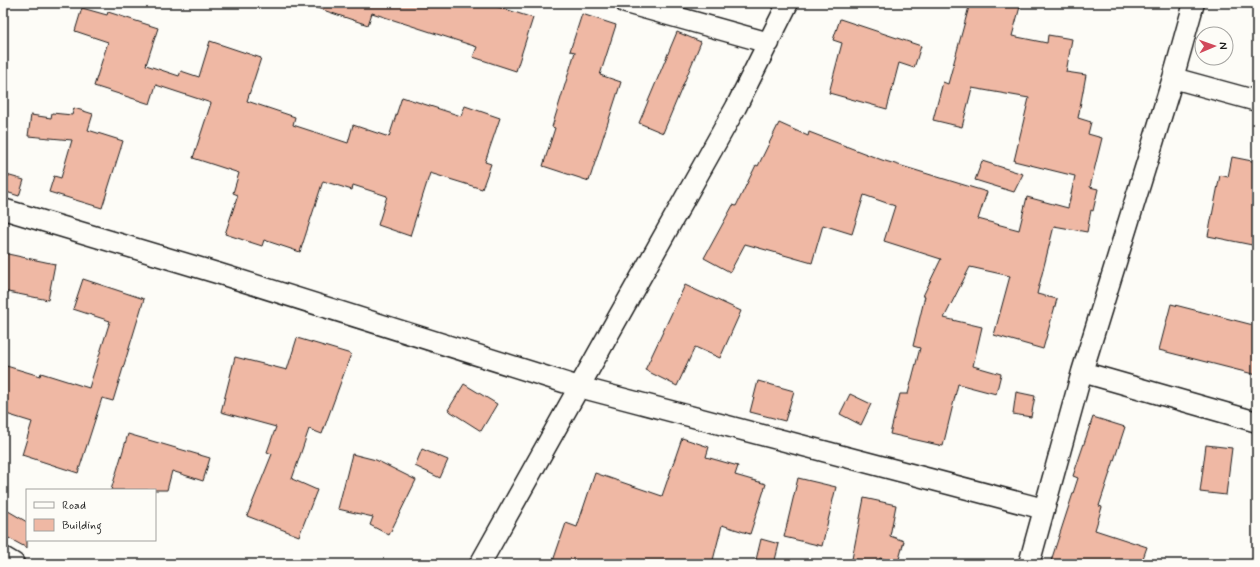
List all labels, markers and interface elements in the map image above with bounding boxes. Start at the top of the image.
north arrow [1194,26,1234,66]
text: N [1216,42,1230,50]
legend [26,489,156,541]
text: Road [62,498,86,514]
text: Building [62,518,102,535]

